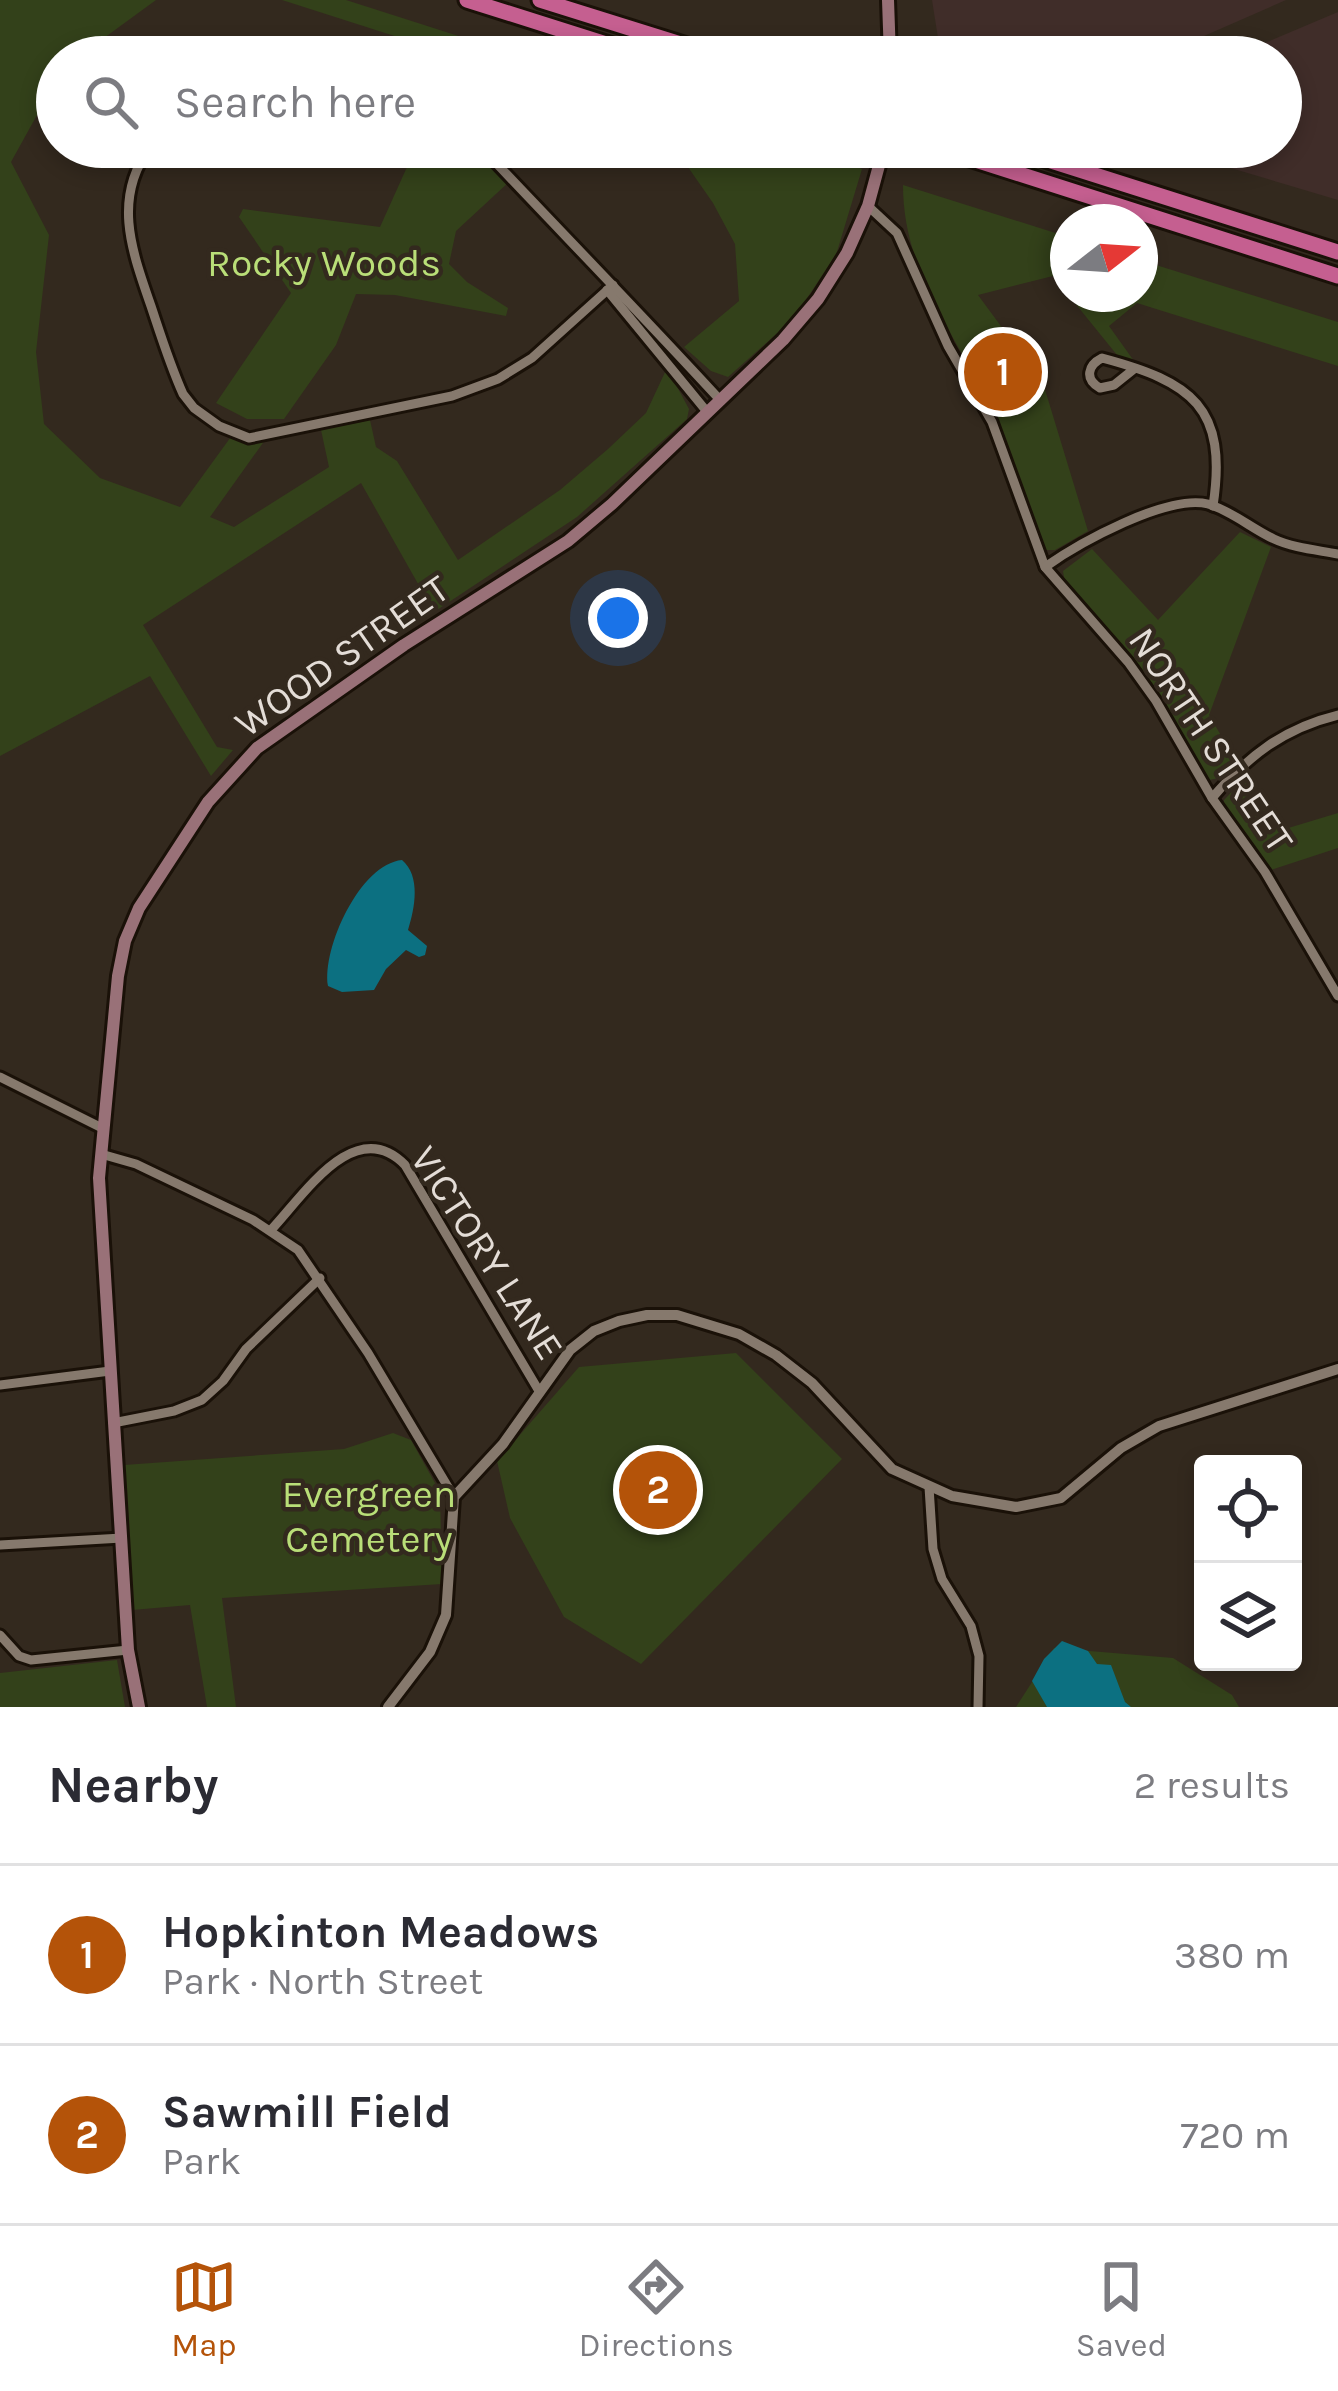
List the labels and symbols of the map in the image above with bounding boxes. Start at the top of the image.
north arrow [1050,204,1158,312]
park label: Rocky Woods [207,240,441,286]
pin: 1 [964,327,1042,417]
street label: WOOD STREET [226,565,458,747]
your location [588,588,648,648]
street label: NORTH STREET [1119,619,1303,861]
street label: VICTORY LANE [401,1138,573,1368]
pin: 2 [619,1445,697,1535]
park label: Evergreen Cemetery [282,1471,456,1562]

